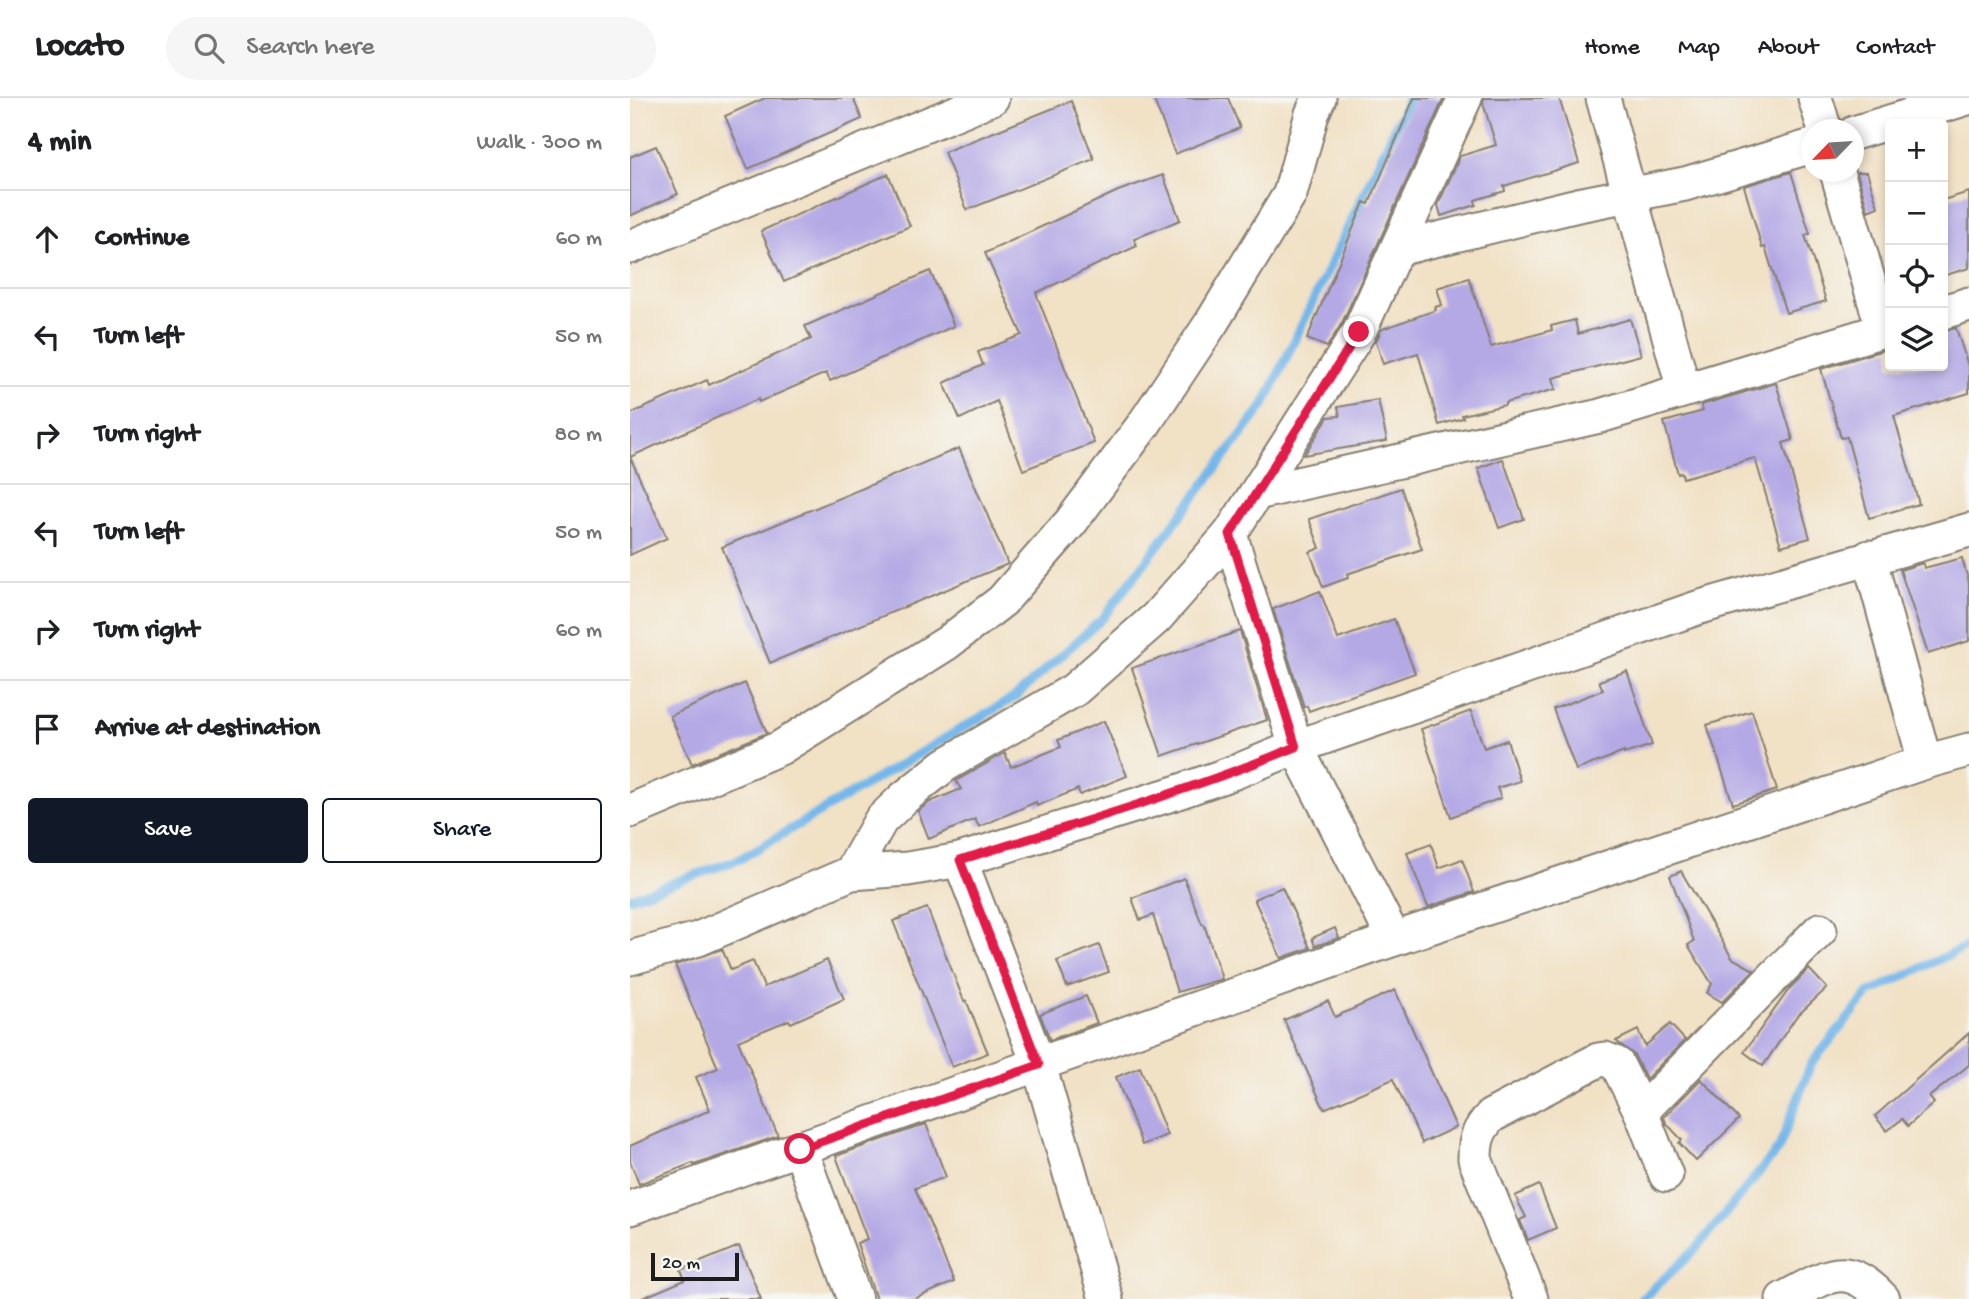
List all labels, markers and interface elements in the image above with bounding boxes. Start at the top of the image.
search box [166,17,656,80]
text: Locato [35,29,124,67]
icon: search [190,29,228,67]
text: Search here [246,33,374,64]
text: Home [1584,34,1640,63]
text: Map [1678,34,1720,63]
text: About [1758,34,1818,63]
text: Contact [1856,34,1934,63]
north arrow [1801,119,1864,182]
map controls [1885,119,1948,371]
button: + [1885,119,1948,182]
text: 4 min [28,126,91,161]
text: Walk · 300 m [476,130,602,157]
button: − [1885,182,1948,245]
icon: ahead [28,220,66,258]
text: Continue [95,224,189,255]
text: 60 m [556,226,602,253]
button: locate [1885,245,1948,308]
button: layers [1885,308,1948,371]
route end [1343,316,1374,347]
icon: left [28,318,66,356]
text: Turn left [95,322,183,353]
text: 50 m [555,324,602,351]
icon: right [28,416,66,454]
text: Turn right [95,420,199,451]
text: 80 m [555,422,602,449]
icon: left [28,514,66,552]
text: Turn left [95,518,183,549]
text: 50 m [555,520,602,547]
icon: right [28,612,66,650]
text: Turn right [95,616,199,647]
text: 60 m [556,618,602,645]
icon: arrive [28,710,66,748]
text: Arrive at destination [95,714,320,745]
button: Save [28,798,308,863]
button: Share [322,798,602,863]
route start [784,1133,815,1164]
scale bar [651,1250,738,1282]
text: 20 m [662,1253,700,1276]

